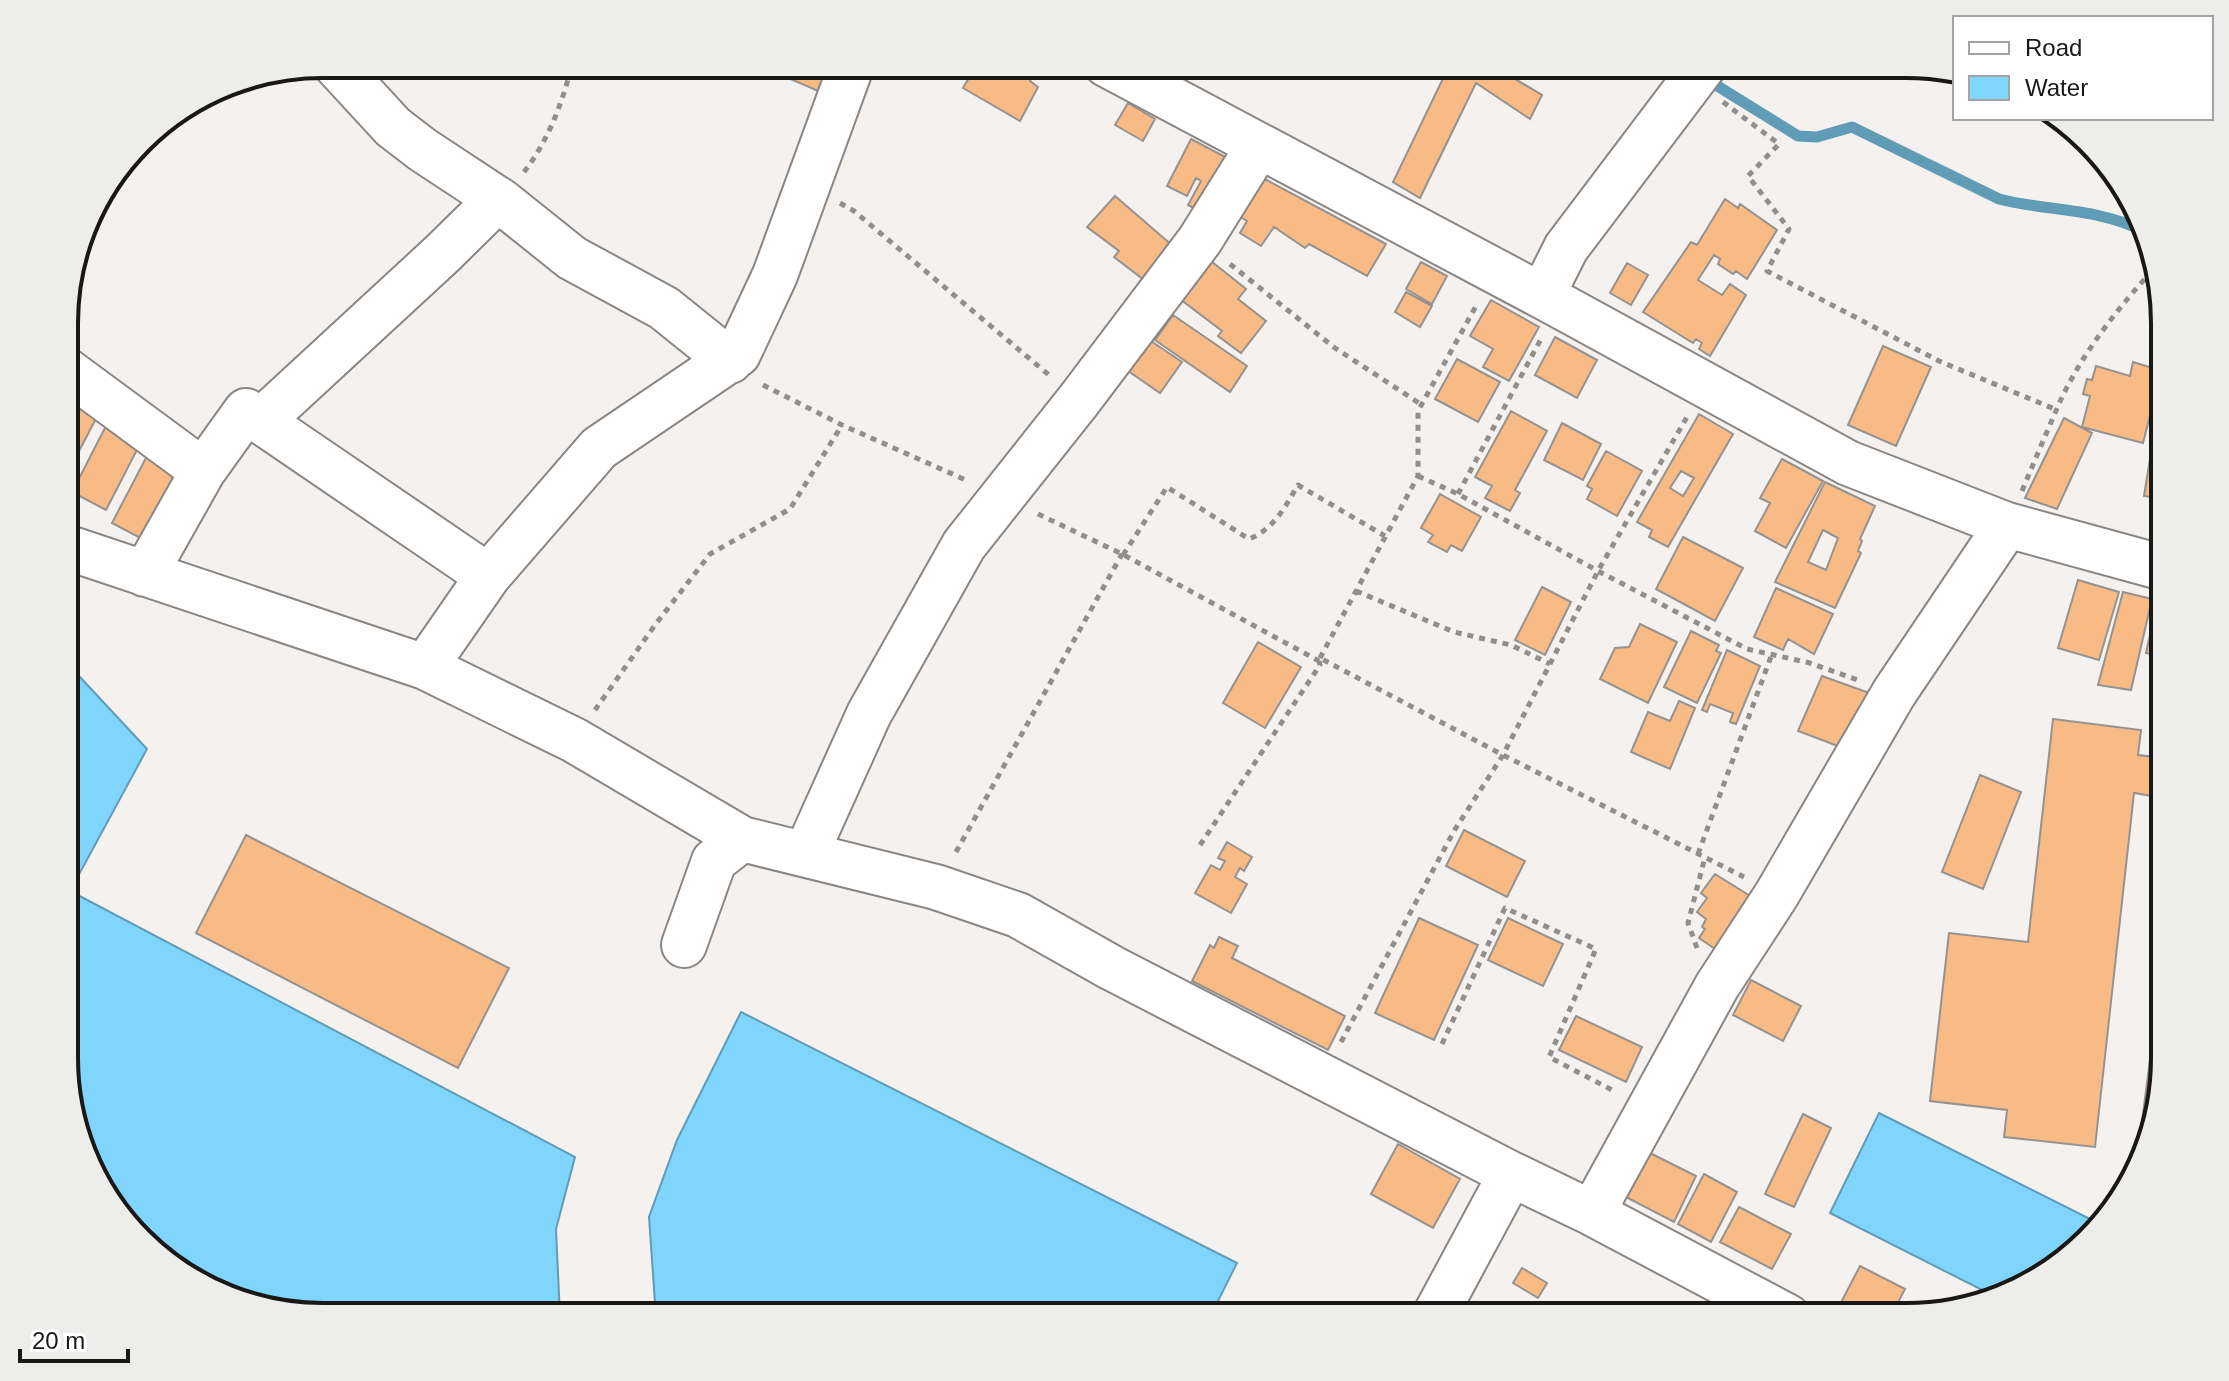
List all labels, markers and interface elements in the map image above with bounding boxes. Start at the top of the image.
legend [1953,16,2213,120]
text: Road [2025,34,2082,61]
text: Water [2025,74,2088,101]
scale bar [20,1313,128,1363]
text: 20 m [32,1327,85,1354]

